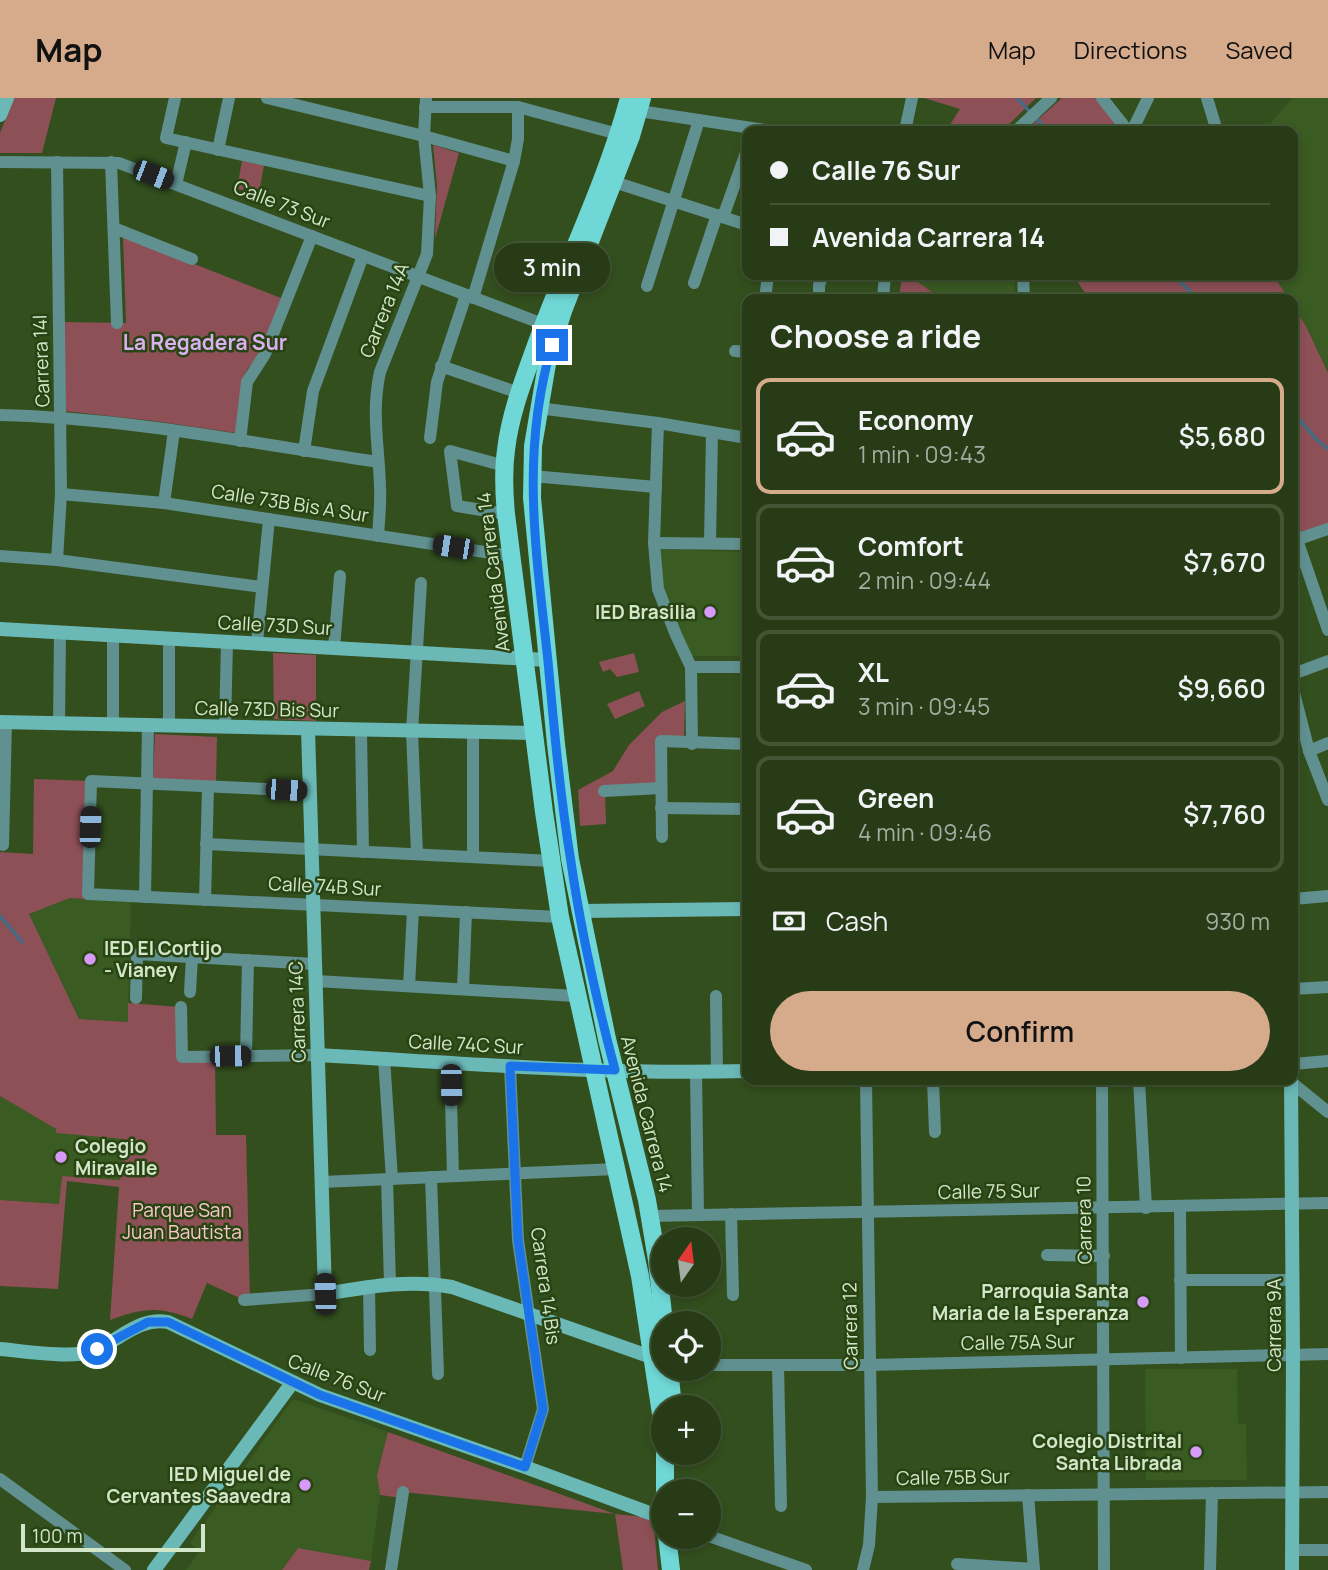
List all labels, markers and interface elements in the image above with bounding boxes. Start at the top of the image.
text: Map [35,27,103,72]
text: Map [988,33,1036,66]
text: Directions [1074,33,1187,66]
text: Saved [1225,33,1293,66]
text: Calle 76 Sur [812,152,961,188]
car [130,158,177,192]
street label: Calle 73 Sur [230,174,334,234]
text: Avenida Carrera 14 [812,219,1045,255]
callout: 3 min [494,244,610,292]
text: 3 min [523,251,581,283]
street label: Carrera 14A [353,259,415,361]
street label: Carrera 14I [26,314,56,408]
text: Choose a ride [770,314,981,358]
district label: La Regadera Sur [123,328,287,356]
route end [536,329,568,361]
text: Economy [858,402,973,438]
icon: car [774,405,837,468]
text: $5,680 [1179,418,1266,454]
text: 1 min · 09:43 [858,438,986,470]
street label: Calle 73B Bis A Sur [209,478,371,528]
street label: Avenida Carrera 14 [470,491,516,653]
text: Comfort [858,528,964,564]
icon: car [774,531,837,594]
car [431,533,476,561]
text: $7,670 [1183,544,1266,580]
text: 2 min · 09:44 [858,564,991,596]
place label: IED Brasilia [595,599,696,625]
marker: IED Brasilia [702,604,718,620]
street label: Calle 73D Sur [217,609,333,641]
text: XL [858,654,889,690]
icon: car [774,657,837,720]
text: $9,660 [1178,670,1266,706]
text: 3 min · 09:45 [858,690,990,722]
street label: Calle 73D Bis Sur [195,695,339,723]
car [265,778,308,802]
text: Green [858,780,934,816]
icon: car [774,783,837,846]
text: $7,760 [1183,796,1266,832]
car [79,806,102,848]
text: 4 min · 09:46 [858,816,992,848]
street label: Calle 74B Sur [268,870,382,902]
icon: cash [770,902,808,940]
text: Cash [826,903,888,939]
text: 930 m [1205,905,1270,937]
place label: IED El Cortijo - Vianey [104,935,222,983]
marker: IED El Cortijo - Vianey [82,951,98,967]
street label: Carrera 14C [282,961,312,1063]
button: Confirm [770,991,1270,1071]
street label: Calle 74C Sur [408,1028,524,1060]
street label: Avenida Carrera 14 [615,1033,679,1195]
car [209,1045,252,1067]
car [441,1064,462,1106]
place label: Colegio Miravalle [75,1133,157,1181]
marker: Colegio Miravalle [53,1149,69,1165]
street label: Carrera 10 [1070,1175,1098,1265]
street label: Calle 75 Sur [938,1177,1040,1205]
park label: Parque San Juan Bautista [122,1197,242,1245]
street label: Carrera 14 Bis [525,1226,567,1346]
north arrow [651,1227,721,1297]
map controls [651,1227,721,1549]
car [314,1273,337,1315]
place label: Parroquia Santa Maria de la Esperanza [932,1278,1129,1326]
street label: Carrera 9A [1261,1278,1287,1372]
street label: Carrera 12 [836,1282,864,1370]
marker: Parroquia Santa Maria de la Esperanza [1135,1294,1151,1310]
button: locate [651,1311,721,1381]
street label: Calle 75A Sur [961,1328,1075,1356]
route start [81,1333,113,1365]
street label: Calle 76 Sur [284,1347,390,1409]
button: + [651,1395,721,1465]
place label: Colegio Distrital Santa Librada [1032,1428,1182,1476]
marker: Colegio Distrital Santa Librada [1188,1444,1204,1460]
place label: IED Miguel de Cervantes Saavedra [106,1461,291,1509]
street label: Calle 75B Sur [896,1463,1010,1491]
marker: IED Miguel de Cervantes Saavedra [297,1477,313,1493]
button: − [651,1479,721,1549]
scale bar [21,1521,205,1553]
text: 100 m [32,1523,83,1549]

